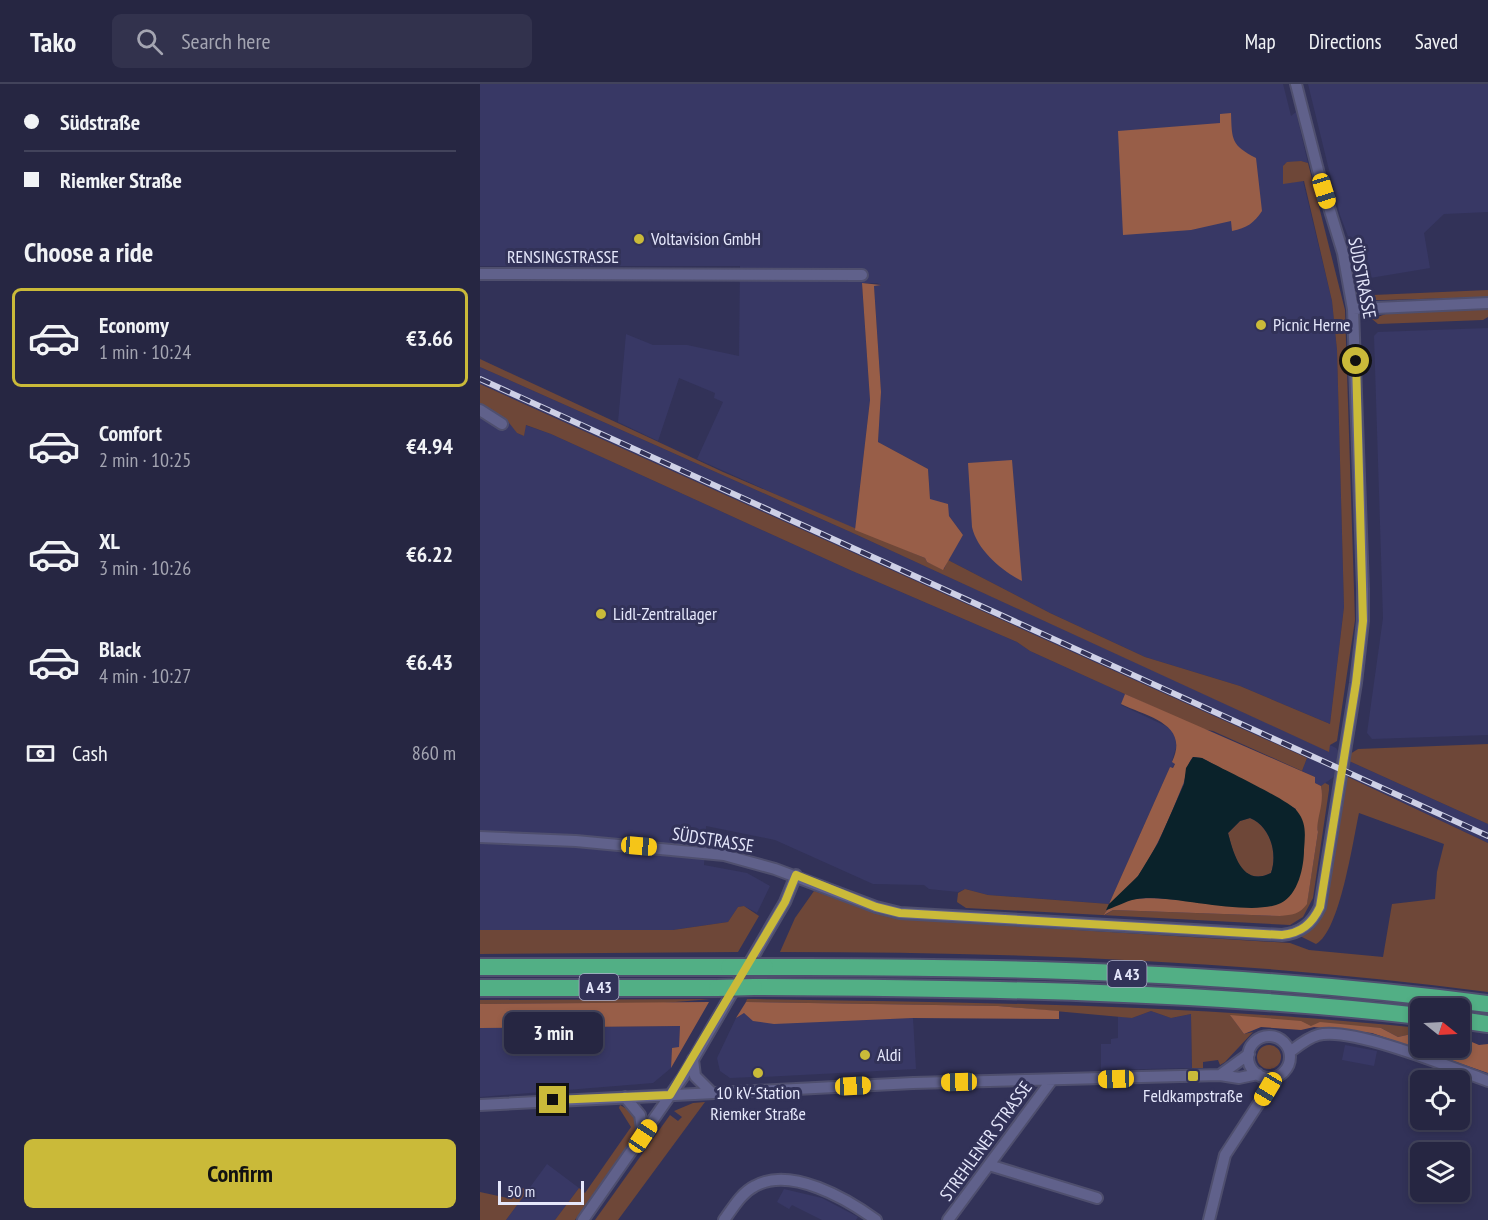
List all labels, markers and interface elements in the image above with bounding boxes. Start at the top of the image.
search box [112,14,532,68]
text: Tako [30,23,76,60]
icon: search [133,25,166,58]
text: Search here [181,27,271,55]
text: Map [1245,28,1276,55]
text: Directions [1309,28,1382,55]
text: Saved [1415,28,1458,55]
text: Südstraße [60,108,140,136]
text: Riemker Straße [60,166,182,194]
car [1310,171,1338,211]
place label: Voltavision GmbH [650,227,761,250]
marker: Voltavision GmbH [632,232,646,246]
text: Choose a ride [24,235,153,269]
street label: SÜDSTRASSE [1343,235,1382,320]
street label: RENSINGSTRASSE [507,245,619,268]
icon: car [27,311,81,365]
text: Economy [99,311,169,339]
place label: Picnic Herne [1273,313,1350,336]
marker: Picnic Herne [1254,318,1268,332]
text: €3.66 [406,324,453,352]
text: 1 min · 10:24 [99,339,191,365]
route start [1342,347,1369,374]
icon: car [27,419,81,473]
text: Comfort [99,419,162,447]
text: €4.94 [406,432,453,460]
text: 2 min · 10:25 [99,447,191,473]
icon: car [27,527,81,581]
text: XL [99,527,120,555]
text: €6.22 [406,540,453,568]
text: 3 min · 10:26 [99,555,191,581]
place label: Lidl-Zentrallager [613,602,717,625]
marker: Lidl-Zentrallager [594,607,608,621]
icon: car [27,635,81,689]
text: Black [99,635,141,663]
text: €6.43 [406,648,453,676]
text: 4 min · 10:27 [99,663,191,689]
icon: cash [24,737,57,770]
text: Cash [72,739,108,767]
text: 860 m [412,740,456,766]
street label: SÜDSTRASSE [671,822,755,857]
car [620,835,658,857]
road number: A 43 [1108,961,1146,987]
road number: A 43 [580,974,618,1000]
north arrow [1410,998,1470,1058]
map controls [1410,998,1470,1202]
callout: 3 min [503,1013,602,1055]
text: 3 min [533,1020,574,1046]
place label: Aldi [877,1043,901,1066]
marker: Aldi [858,1048,872,1062]
marker: 10 kV-Station Riemker Straße [751,1066,765,1080]
car [1098,1069,1134,1089]
marker: Feldkampstraße [1186,1069,1200,1083]
car [1251,1069,1285,1109]
button: locate [1410,1070,1470,1130]
car [941,1073,977,1091]
car [835,1076,871,1096]
street label: STREHLENER STRASSE [934,1076,1037,1205]
place label: 10 kV-Station Riemker Straße [710,1081,806,1125]
place label: Feldkampstraße [1143,1084,1243,1107]
route end [539,1086,566,1113]
car [625,1116,661,1156]
button: Confirm [24,1139,456,1208]
button: layers [1410,1142,1470,1202]
scale bar [498,1178,584,1206]
text: 50 m [507,1181,535,1201]

